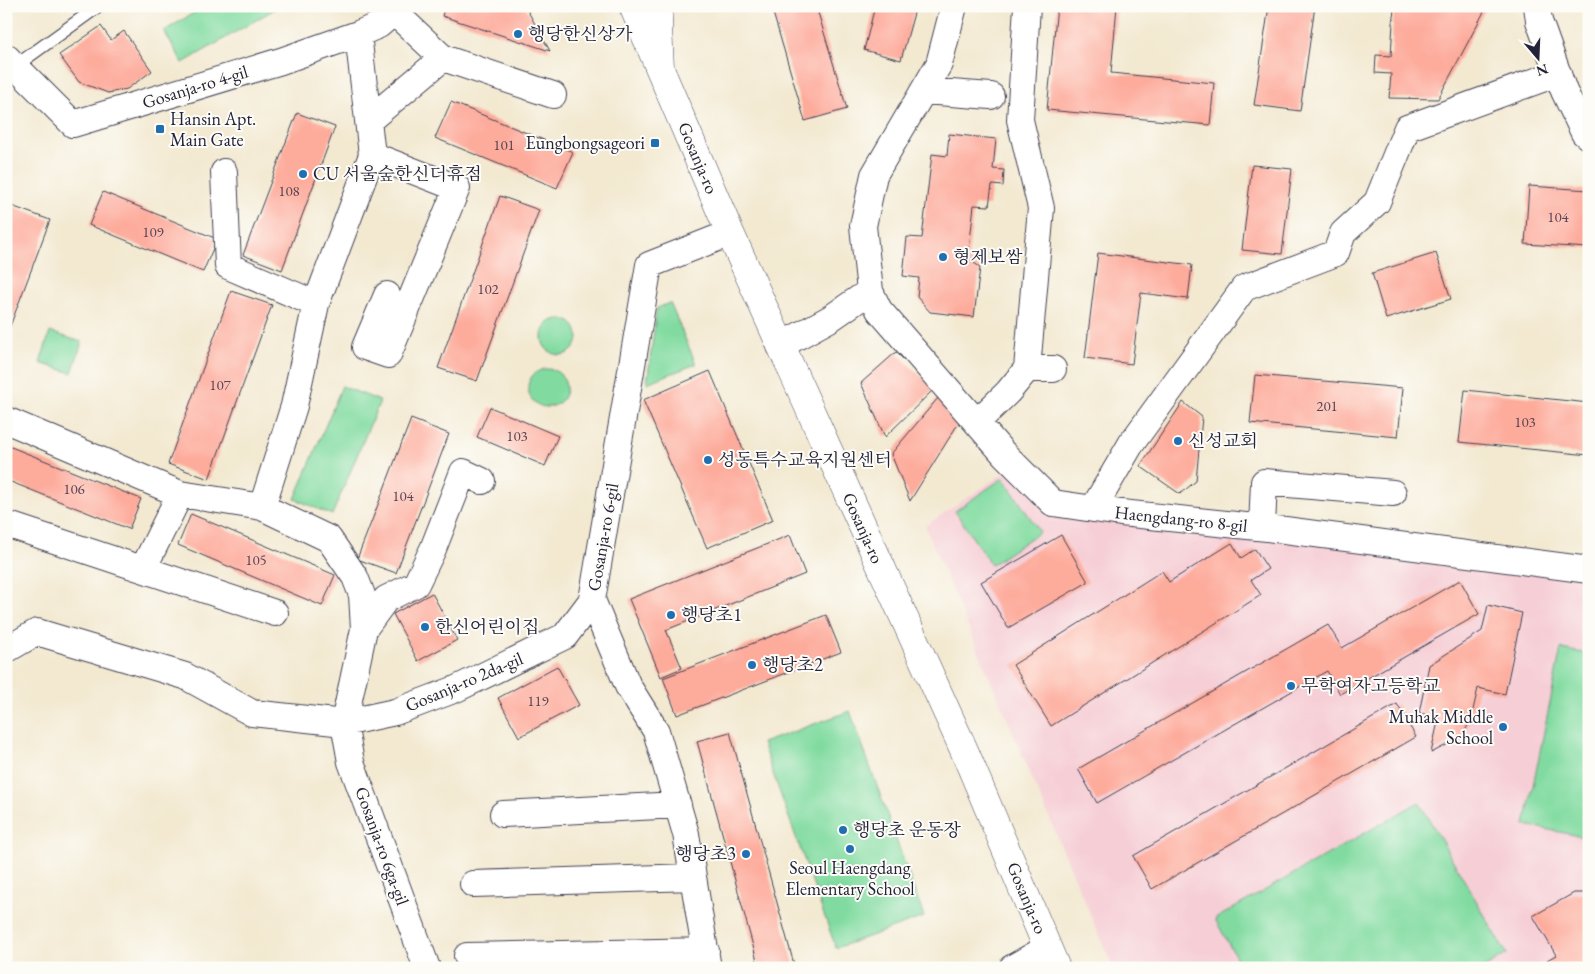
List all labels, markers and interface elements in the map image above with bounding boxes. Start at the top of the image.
place label: 행당한신상가 [528,22,633,45]
marker: 행당한신상가 [512,28,524,40]
north arrow [1512,32,1562,82]
street label: Gosanja-ro 4-gil [139,60,251,114]
text: N [1533,60,1551,81]
place label: Hansin Apt. Main Gate [170,107,256,151]
street label: Gosanja-ro [673,118,724,197]
marker: Hansin Apt. Main Gate [154,123,166,135]
place label: Eungbongsageori [526,131,646,154]
house number: 101 [493,135,515,154]
marker: Eungbongsageori [649,137,661,149]
place label: CU 서울숲한신더휴점 [313,162,482,185]
marker: CU 서울숲한신더휴점 [297,168,309,180]
house number: 108 [278,181,300,200]
house number: 104 [1547,207,1570,226]
house number: 109 [142,222,164,241]
place label: 형제보쌈 [953,245,1023,268]
marker: 형제보쌈 [937,251,949,263]
house number: 102 [477,279,500,298]
house number: 107 [209,375,232,394]
house number: 201 [1316,396,1338,415]
house number: 103 [1514,412,1536,431]
house number: 103 [506,426,528,445]
place label: 신성교회 [1188,429,1258,452]
marker: 신성교회 [1172,435,1184,447]
place label: 성동특수교육지원센터 [718,448,892,471]
marker: 성동특수교육지원센터 [702,454,714,466]
house number: 106 [63,479,85,498]
street label: Gosanja-ro 6-gil [582,481,623,593]
house number: 104 [392,486,415,505]
street label: Gosanja-ro [838,489,889,567]
street label: Haengdang-ro 8-gil [1114,500,1249,537]
house number: 105 [245,550,267,569]
place label: 행당초1 [681,603,742,626]
marker: 행당초1 [665,609,677,621]
place label: 한신어린이집 [435,615,539,638]
marker: 한신어린이집 [419,621,431,633]
street label: Gosanja-ro 2da-gil [401,646,526,717]
place label: 행당초2 [762,653,823,676]
marker: 행당초2 [746,659,758,671]
place label: 무학여자고등학교 [1301,674,1441,697]
marker: 무학여자고등학교 [1285,680,1297,692]
house number: 119 [527,691,549,710]
place label: Muhak Middle School [1389,705,1493,749]
marker: Muhak Middle School [1497,721,1509,733]
street label: Gosanja-ro 6ga-gil [350,783,415,908]
place label: 행당초 운동장 [853,818,962,841]
marker: 행당초 운동장 [837,824,849,836]
place label: 행당초3 [675,842,736,865]
marker: Seoul Haengdang Elementary School [844,843,856,855]
marker: 행당초3 [740,848,752,860]
place label: Seoul Haengdang Elementary School [785,856,915,900]
street label: Gosanja-ro [1002,858,1053,937]

